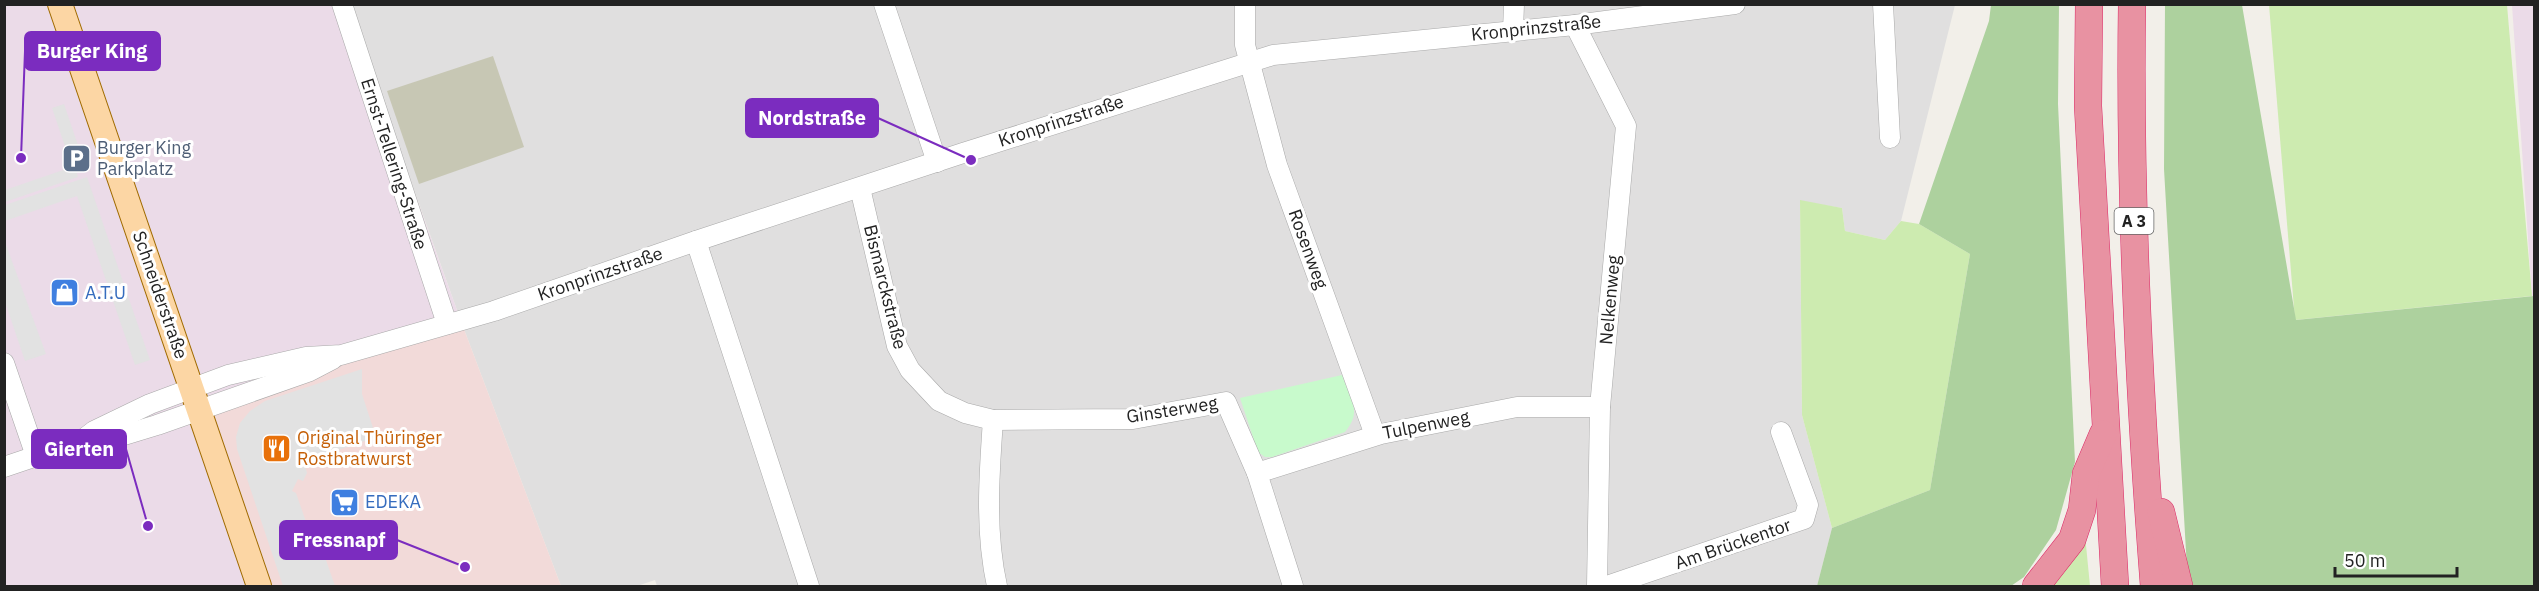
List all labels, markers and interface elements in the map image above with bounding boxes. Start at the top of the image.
street label: Kronprinzstraße [1470,9,1602,46]
callout: Burger King [25,32,160,70]
text: Burger King [37,37,148,64]
street label: Ernst-Tellering-Straße [356,75,433,253]
street label: Kronprinzstraße [995,89,1127,152]
callout: Nordstraße [746,99,878,137]
text: Nordstraße [758,104,866,131]
place label: Burger King Parkplatz [97,136,191,180]
parking icon: Burger King Parkplatz [60,142,92,174]
street label: Rosenweg [1283,206,1334,292]
road number: A 3 [2114,208,2154,234]
street label: Bismarckstraße [859,222,912,352]
street label: Schneiderstraße [128,228,193,362]
street label: Kronprinzstraße [534,241,665,306]
street label: Nelkenweg [1594,254,1625,346]
shop icon: A.T.U [48,277,80,309]
place label: A.T.U [85,281,126,304]
street label: Ginsterweg [1125,391,1220,428]
street label: Tulpenweg [1380,405,1472,444]
place label: Original Thüringer Rostbratwurst [297,426,442,470]
callout: Gierten [32,430,126,468]
restaurant icon: Original Thüringer Rostbratwurst [260,432,292,464]
text: Gierten [44,435,114,462]
supermarket icon: EDEKA [328,486,360,518]
place label: EDEKA [365,490,421,513]
street label: Am Brückentor [1672,513,1794,574]
callout: Fressnapf [280,521,397,559]
text: Fressnapf [293,526,385,553]
scale bar [2335,540,2456,578]
text: 50 m [2344,549,2386,572]

